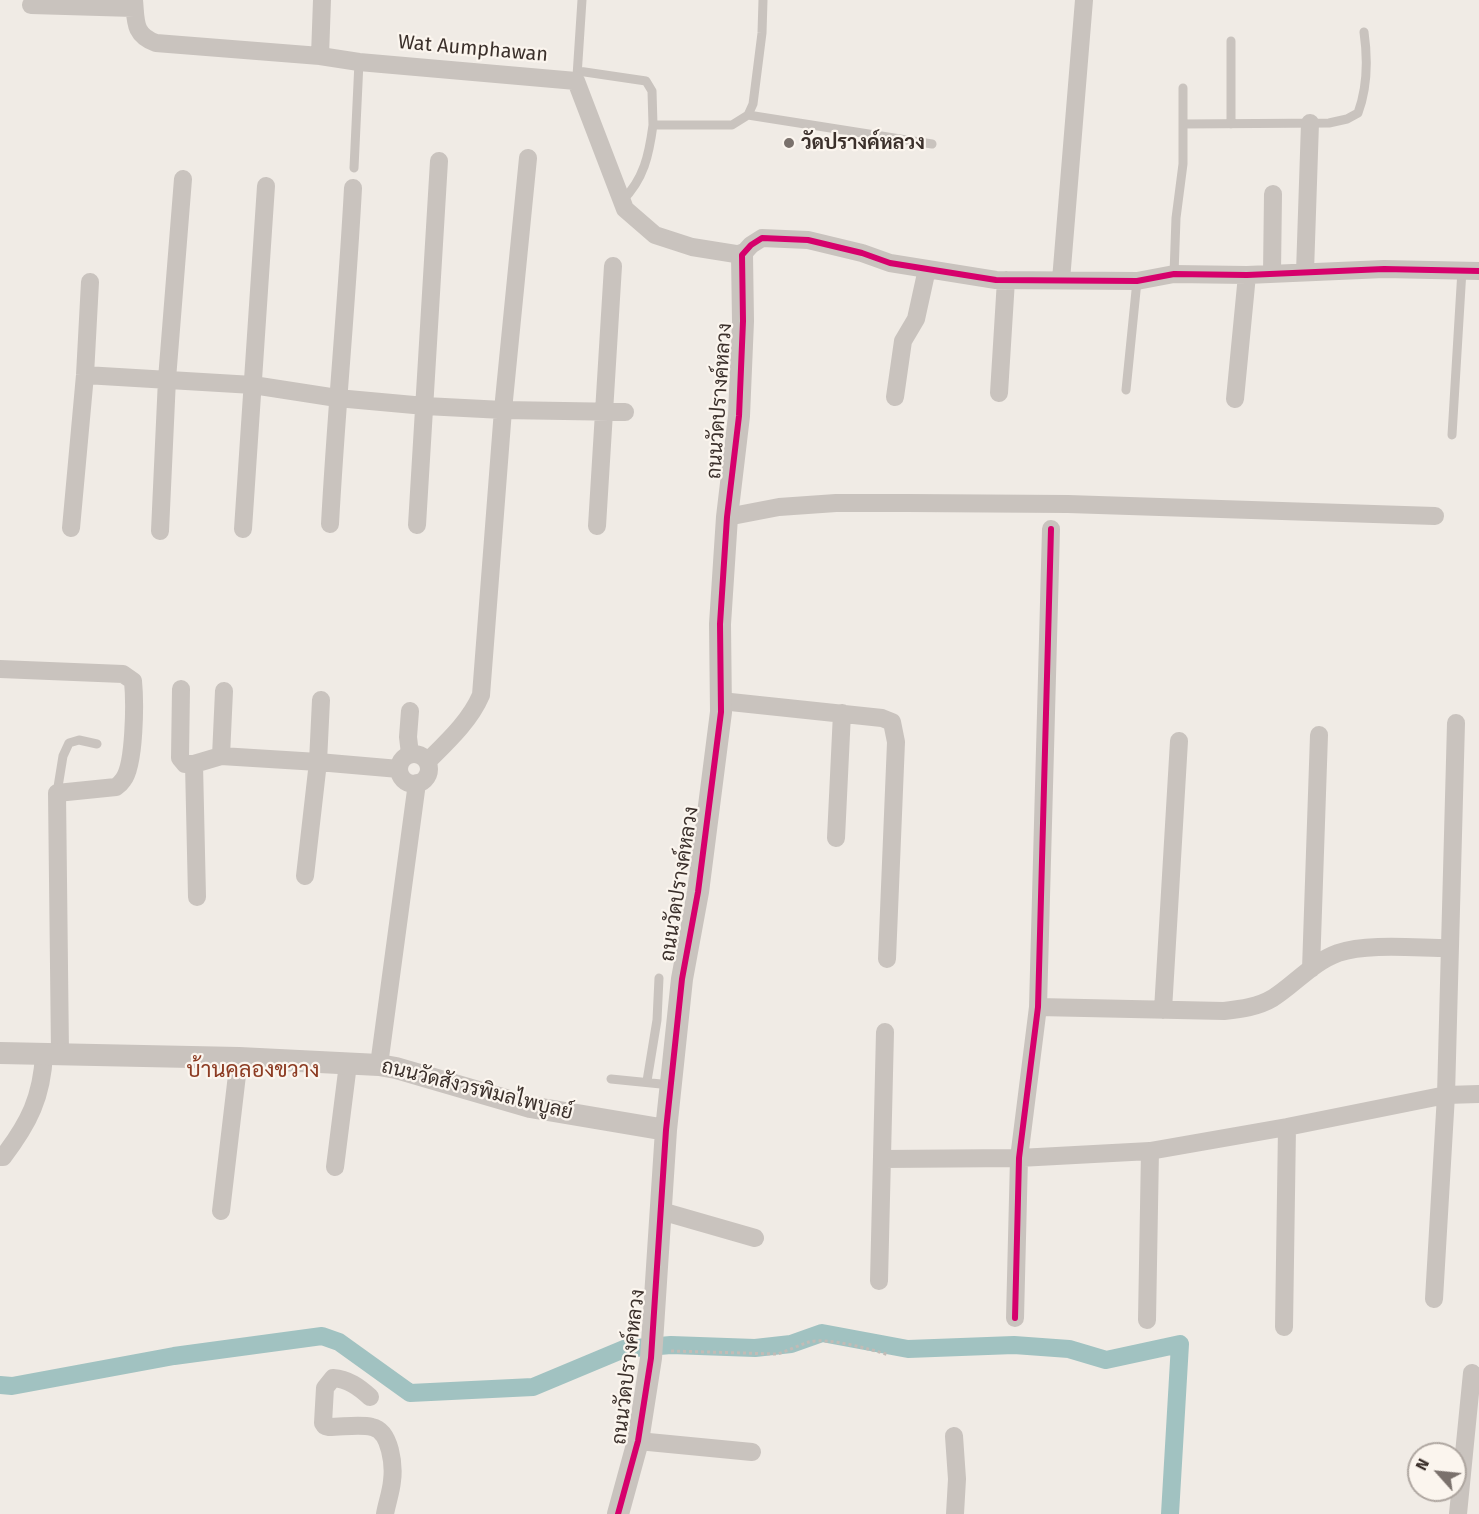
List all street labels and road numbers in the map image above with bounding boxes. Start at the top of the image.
street label: Wat Aumphawan [397,30,549,68]
street label: ถนนวัดปรางค์หลวง [703,322,737,480]
street label: ถนนวัดปรางค์หลวง [656,805,704,963]
street label: ถนนวัดสังวรพิมลไพบูลย์ [379,1055,575,1125]
street label: ถนนวัดปรางค์หลวง [608,1288,650,1446]

